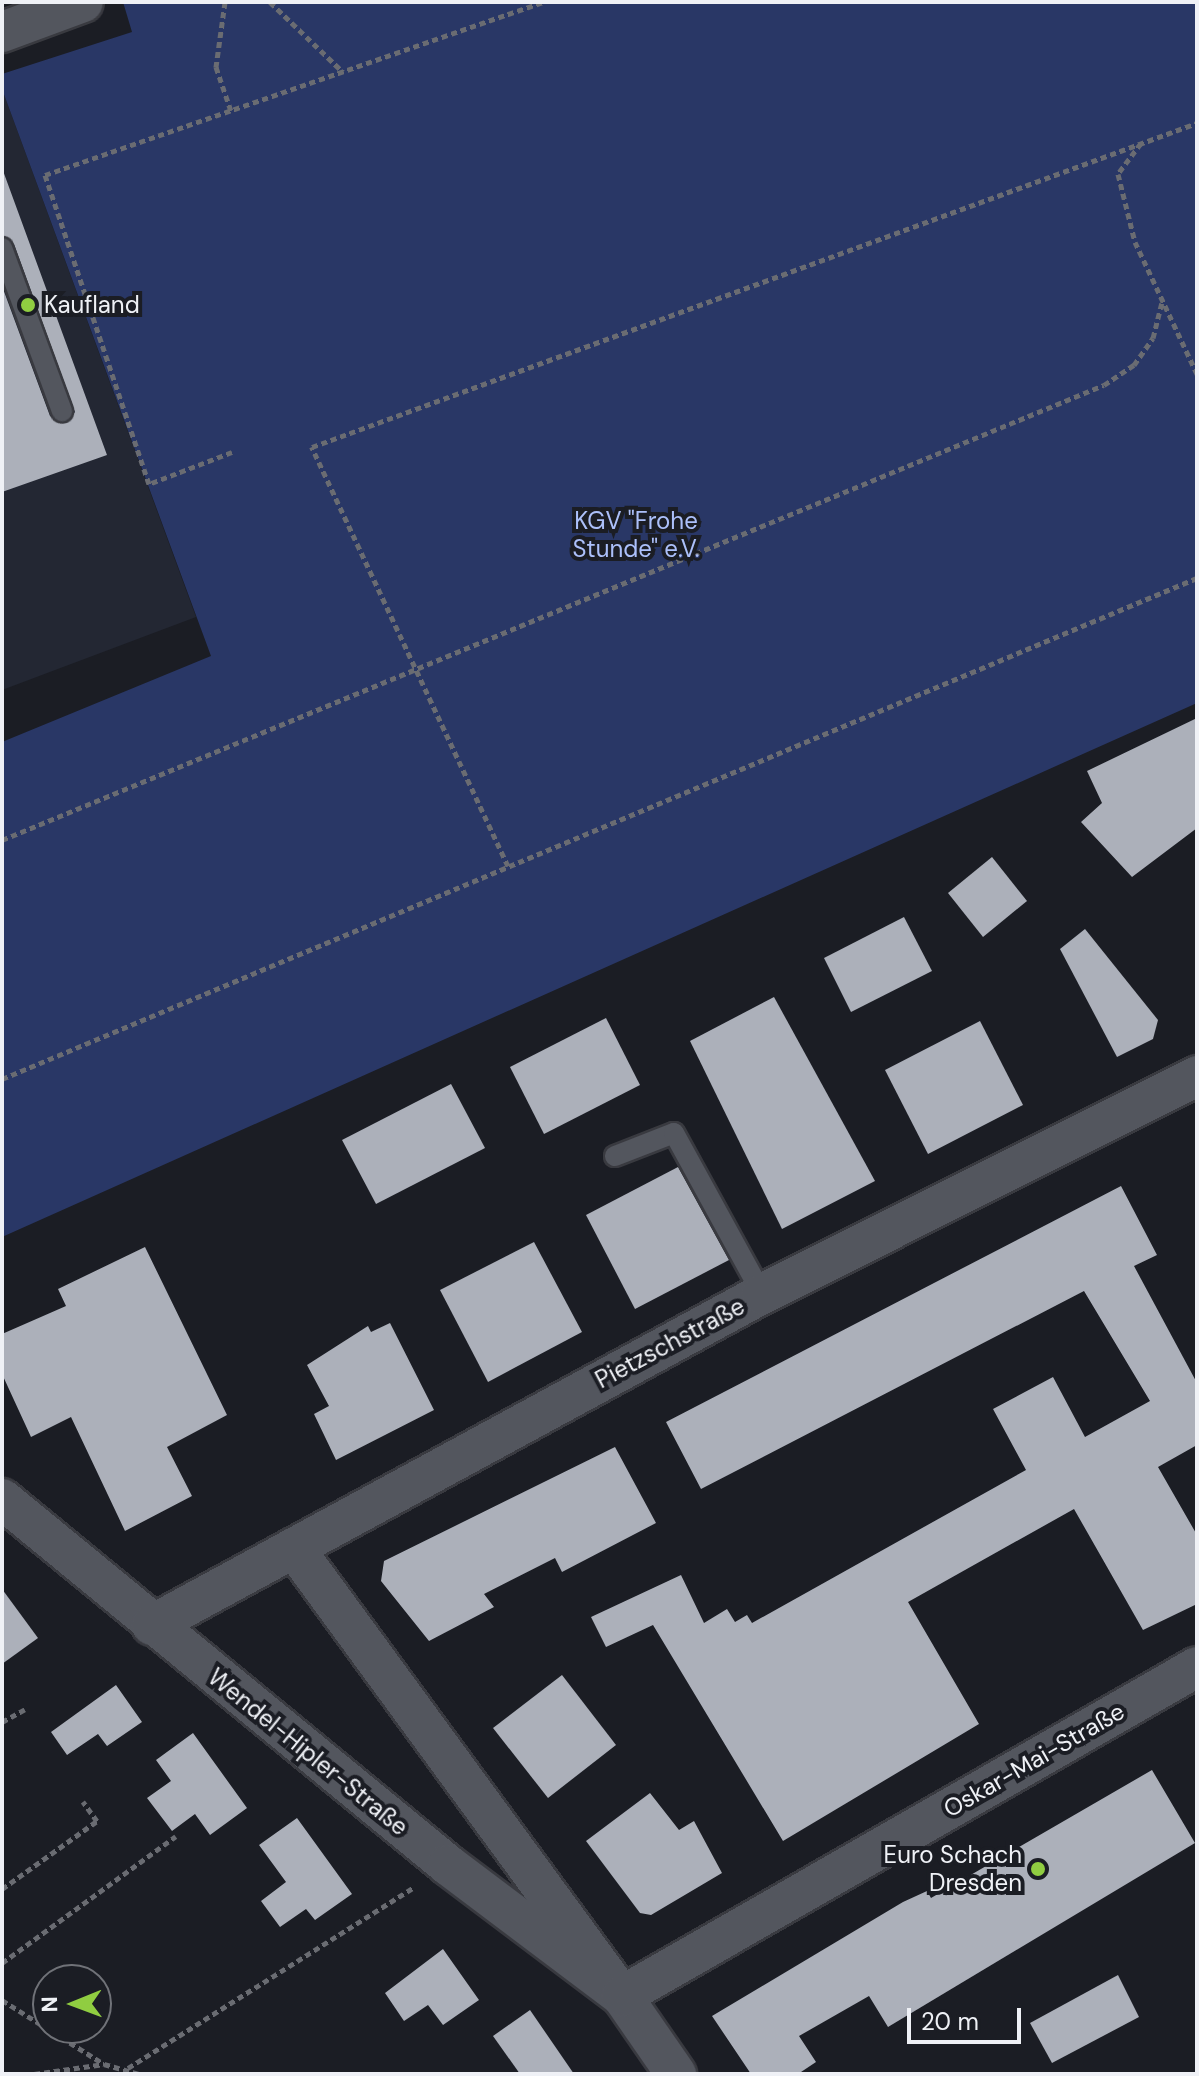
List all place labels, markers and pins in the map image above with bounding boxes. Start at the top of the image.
place label: Kaufland [44,291,140,319]
marker: Kaufland [19,296,37,314]
place label: Euro Schach Dresden [884,1841,1022,1897]
marker: Euro Schach Dresden [1029,1860,1047,1878]

